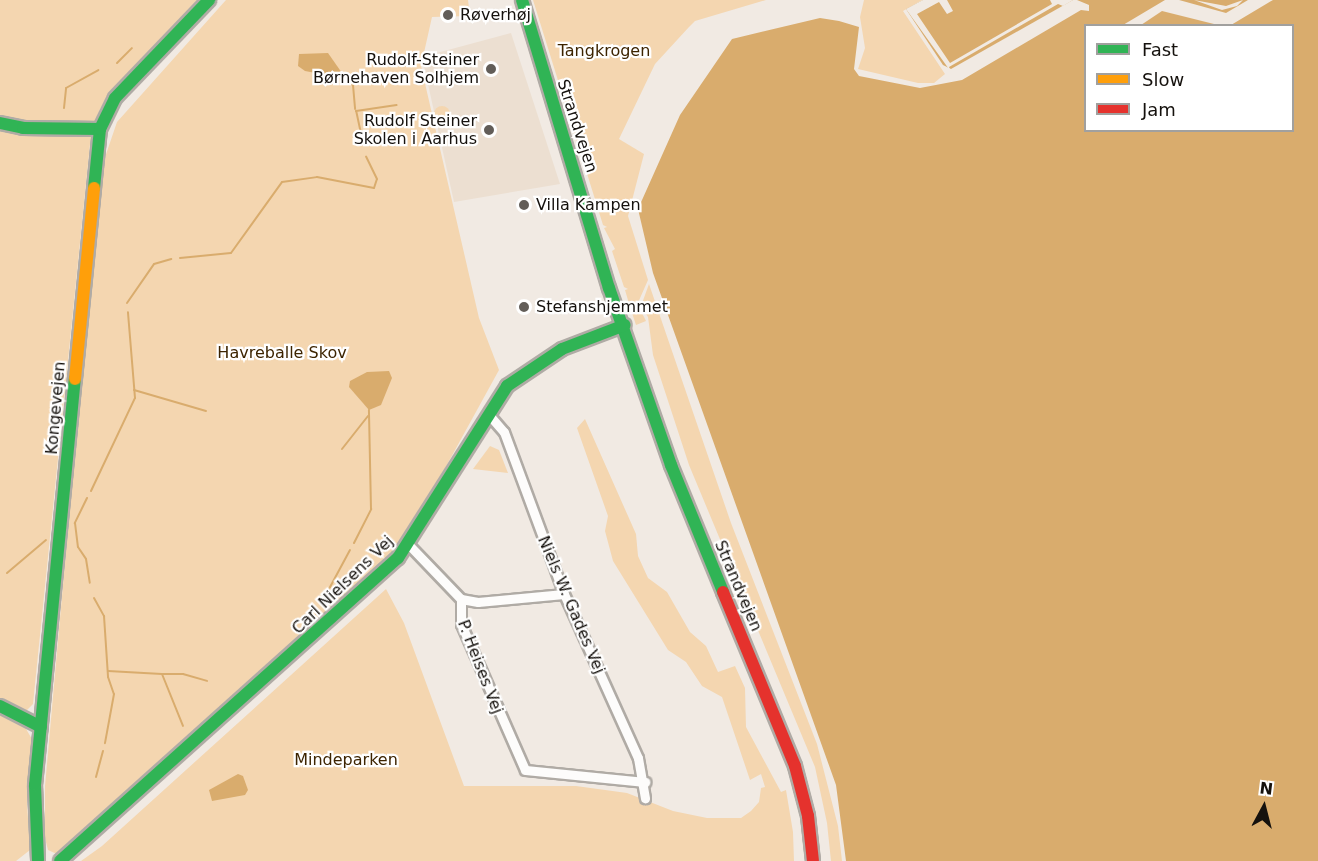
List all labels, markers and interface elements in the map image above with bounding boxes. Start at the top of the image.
place label: Røverhøj [460,5,531,25]
marker: Røverhøj [441,8,455,22]
legend [1084,24,1294,132]
text: Fast [1142,39,1178,60]
park label: Tangkrogen [558,41,650,61]
place label: Rudolf-Steiner Børnehaven Solhjem [313,50,479,88]
marker: Rudolf-Steiner Børnehaven Solhjem [484,62,498,76]
text: Slow [1142,69,1184,90]
street label: Strandvejen [553,77,601,175]
text: Jam [1142,99,1176,120]
place label: Rudolf Steiner Skolen i Aarhus [354,111,477,149]
marker: Rudolf Steiner Skolen i Aarhus [482,123,496,137]
place label: Villa Kampen [536,195,641,215]
marker: Villa Kampen [517,198,531,212]
place label: Stefanshjemmet [536,297,668,317]
marker: Stefanshjemmet [517,300,531,314]
park label: Havreballe Skov [217,343,347,363]
street label: Kongevejen [42,361,70,455]
street label: Carl Nielsens Vej [288,532,398,638]
street label: Niels W. Gades Vej [533,533,609,677]
street label: Strandvejen [710,538,766,634]
street label: P. Heises Vej [453,617,507,717]
park label: Mindeparken [294,750,398,770]
north arrow [1234,777,1294,837]
text: N [1258,778,1274,799]

